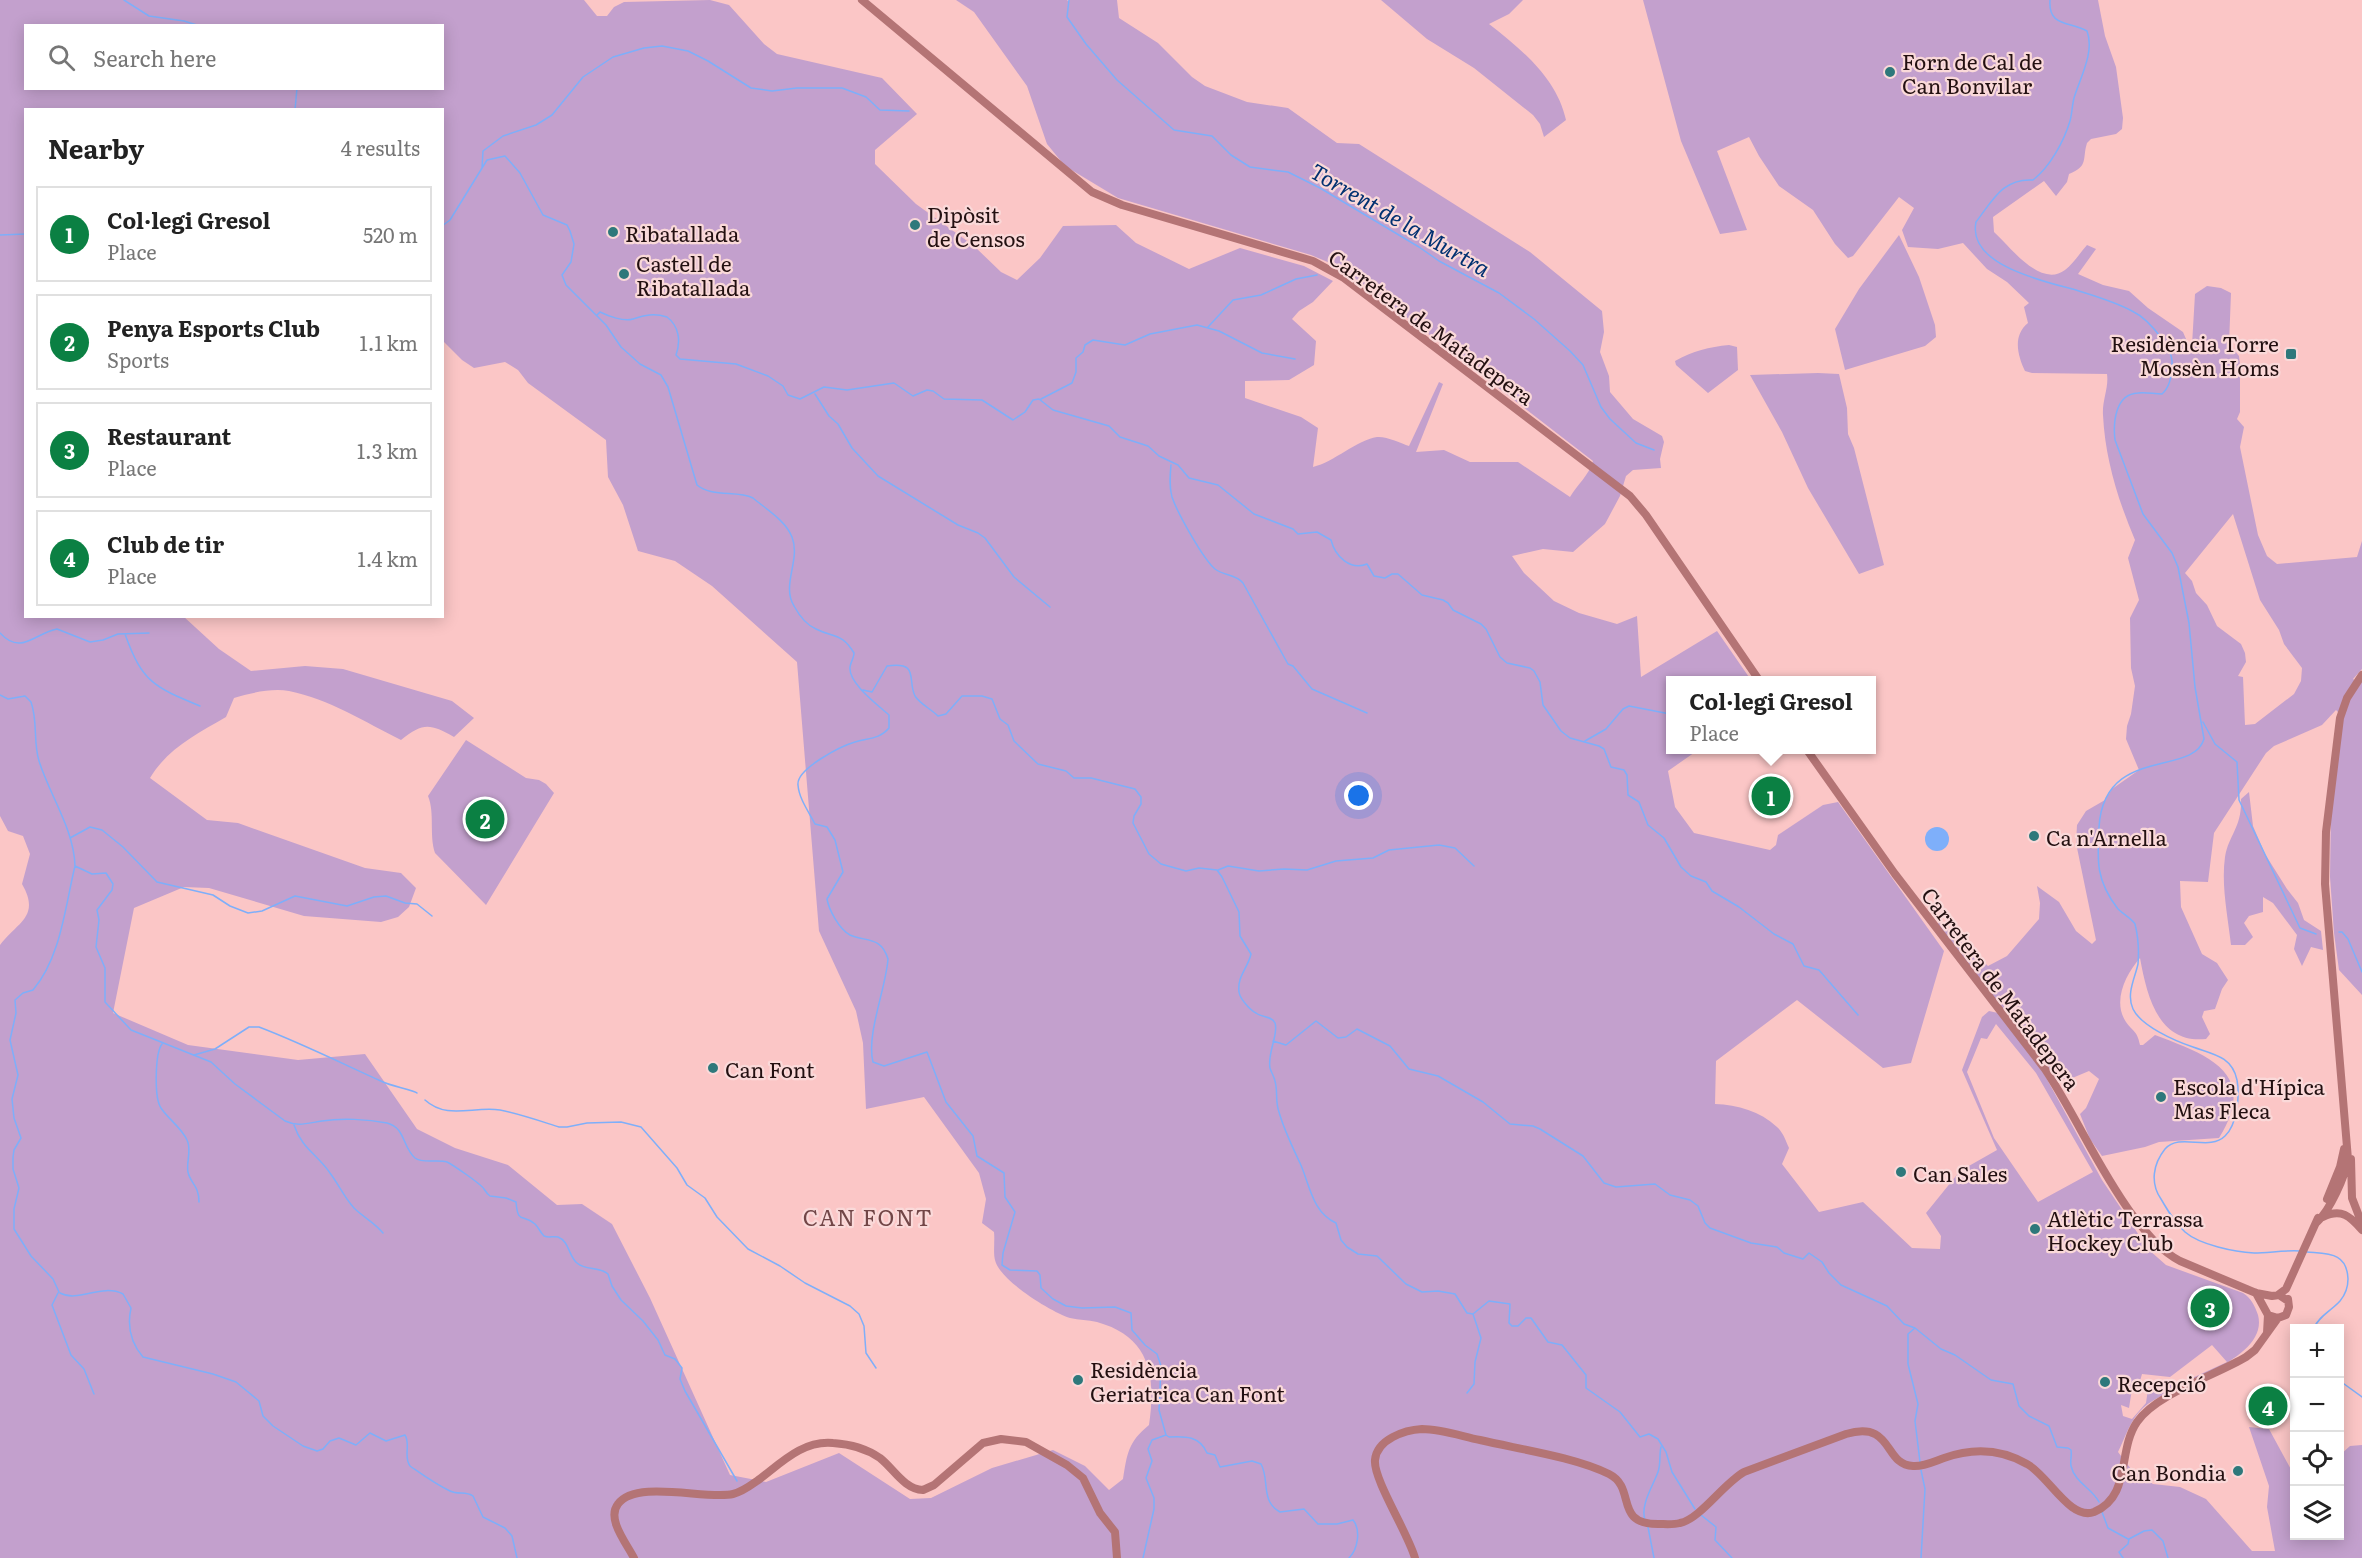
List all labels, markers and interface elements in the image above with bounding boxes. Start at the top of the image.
search box [24,24,444,90]
icon: search [45,41,78,74]
text: Search here [93,41,216,74]
place label: Forn de Cal de Can Bonvilar [1902,45,2043,100]
marker: Forn de Cal de Can Bonvilar [1883,65,1897,79]
text: Nearby [48,128,144,167]
text: 4 results [341,132,420,162]
water label: Torrent de la Murtra [1305,154,1497,284]
place label: Dipòsit de Censos [927,198,1025,253]
text: Col·legi Gresol [107,203,271,236]
place label: Ribatallada [625,217,740,248]
marker: Dipòsit de Censos [908,218,922,232]
text: 1 [65,219,74,249]
text: 520 m [363,219,418,249]
marker: Ribatallada [606,225,620,239]
text: Place [107,236,157,266]
street label: Carretera de Matadepera [1323,241,1542,412]
place label: Castell de Ribatallada [636,247,751,302]
marker: Castell de Ribatallada [617,267,631,281]
text: Penya Esports Club [107,311,320,344]
text: 2 [64,327,75,357]
text: 1.1 km [360,327,418,357]
place label: Residència Torre Mossèn Homs [2111,327,2279,382]
text: Sports [107,344,169,374]
marker: Residència Torre Mossèn Homs [2284,347,2298,361]
text: Restaurant [107,419,231,452]
text: 3 [64,435,75,465]
text: 1.3 km [357,435,418,465]
text: Place [107,452,157,482]
text: Club de tir [107,527,224,560]
text: 4 [63,543,76,573]
text: 1.4 km [358,543,418,573]
text: Place [107,560,157,590]
popup [1666,676,1876,754]
text: Col·legi Gresol [1689,684,1853,717]
text: Place [1689,717,1739,747]
pin: 1 [1752,774,1790,818]
your location [1344,781,1373,810]
pin: 2 [466,796,504,842]
place label: Ca n'Arnella [2046,821,2167,852]
marker: Ca n'Arnella [2027,829,2041,843]
street label: Carretera de Matadepera [1915,880,2089,1097]
place label: Can Font [725,1053,815,1084]
marker: Can Font [706,1061,720,1075]
place label: Escola d'Hípica Mas Fleca [2173,1070,2326,1125]
marker: Escola d'Hípica Mas Fleca [2154,1090,2168,1104]
place label: Can Sales [1913,1157,2007,1188]
marker: Can Sales [1894,1165,1908,1179]
district label: CAN FONT [803,1200,933,1233]
place label: Atlètic Terrassa Hockey Club [2047,1202,2204,1257]
marker: Atlètic Terrassa Hockey Club [2028,1222,2042,1236]
pin: 3 [2190,1286,2230,1330]
map controls [2290,1324,2344,1540]
button: + [2290,1324,2344,1378]
place label: Residència Geriatrica Can Font [1090,1353,1285,1408]
place label: Recepció [2117,1367,2206,1398]
marker: Residència Geriatrica Can Font [1071,1373,1085,1387]
marker: Recepció [2098,1375,2112,1389]
button: − [2290,1378,2344,1432]
pin: 4 [2248,1384,2288,1428]
button: locate [2290,1432,2344,1486]
place label: Can Bondia [2111,1456,2227,1487]
marker: Can Bondia [2231,1464,2245,1478]
button: layers [2290,1486,2344,1540]

